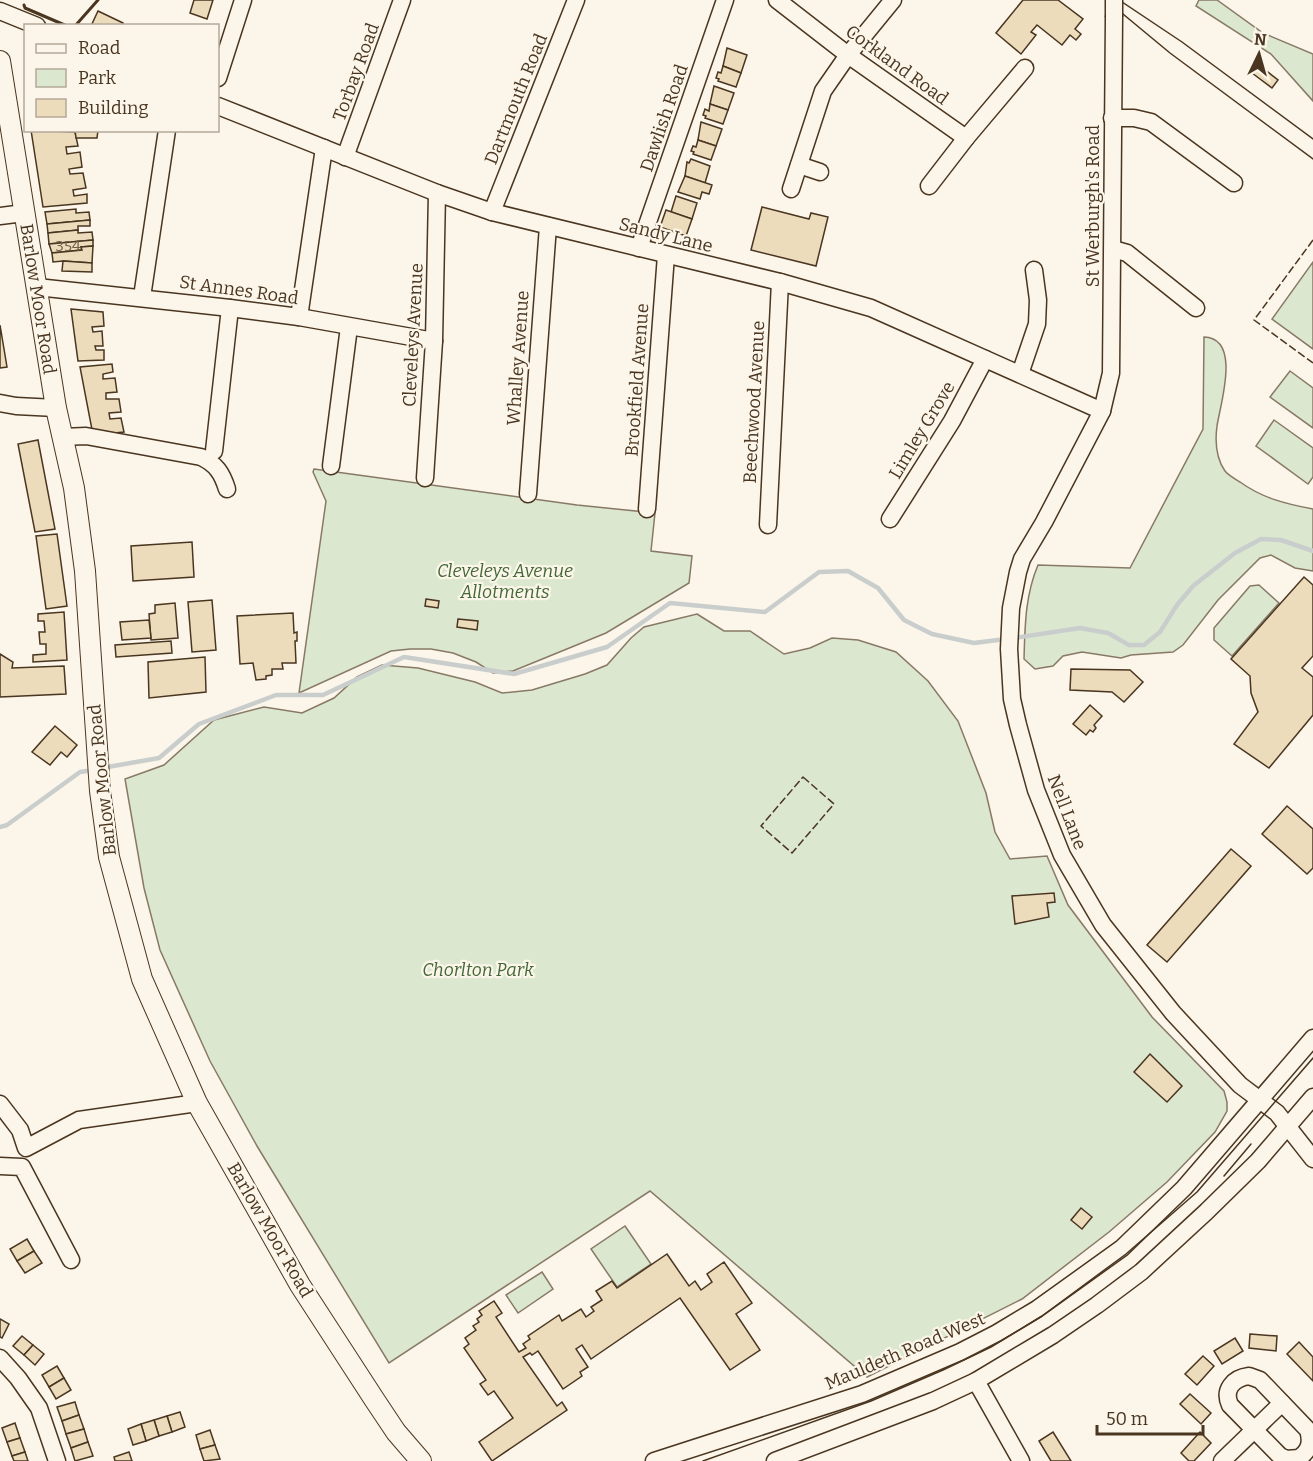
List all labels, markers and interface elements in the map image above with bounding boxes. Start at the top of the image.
street label: Torbay Road [328,20,384,124]
street label: Corkland Road [841,20,953,110]
legend [24,24,219,132]
north arrow [1229,24,1289,84]
street label: Dartmouth Road [480,30,552,168]
text: N [1253,30,1267,50]
text: Road [78,37,121,59]
street label: Dawlish Road [635,61,693,175]
text: Park [78,67,117,89]
text: Building [78,97,149,119]
street label: St Werburgh's Road [1082,125,1104,287]
street label: Sandy Lane [617,213,715,257]
street label: Barlow Moor Road [15,222,61,376]
house number: 354 [55,237,81,255]
street label: Cleveleys Avenue [398,263,428,407]
street label: St Annes Road [178,271,300,309]
street label: Whalley Avenue [502,290,534,426]
street label: Brookfield Avenue [621,303,653,457]
street label: Beechwood Avenue [739,320,769,484]
street label: Limley Grove [884,377,960,483]
park label: Cleveleys Avenue Allotments [437,560,573,603]
street label: Barlow Moor Road [83,703,121,857]
street label: Nell Lane [1043,771,1091,853]
park label: Chorlton Park [422,959,534,981]
street label: Barlow Moor Road [222,1159,318,1302]
street label: Mauldeth Road West [822,1307,989,1395]
scale bar [1097,1398,1204,1436]
text: 50 m [1106,1408,1148,1430]

